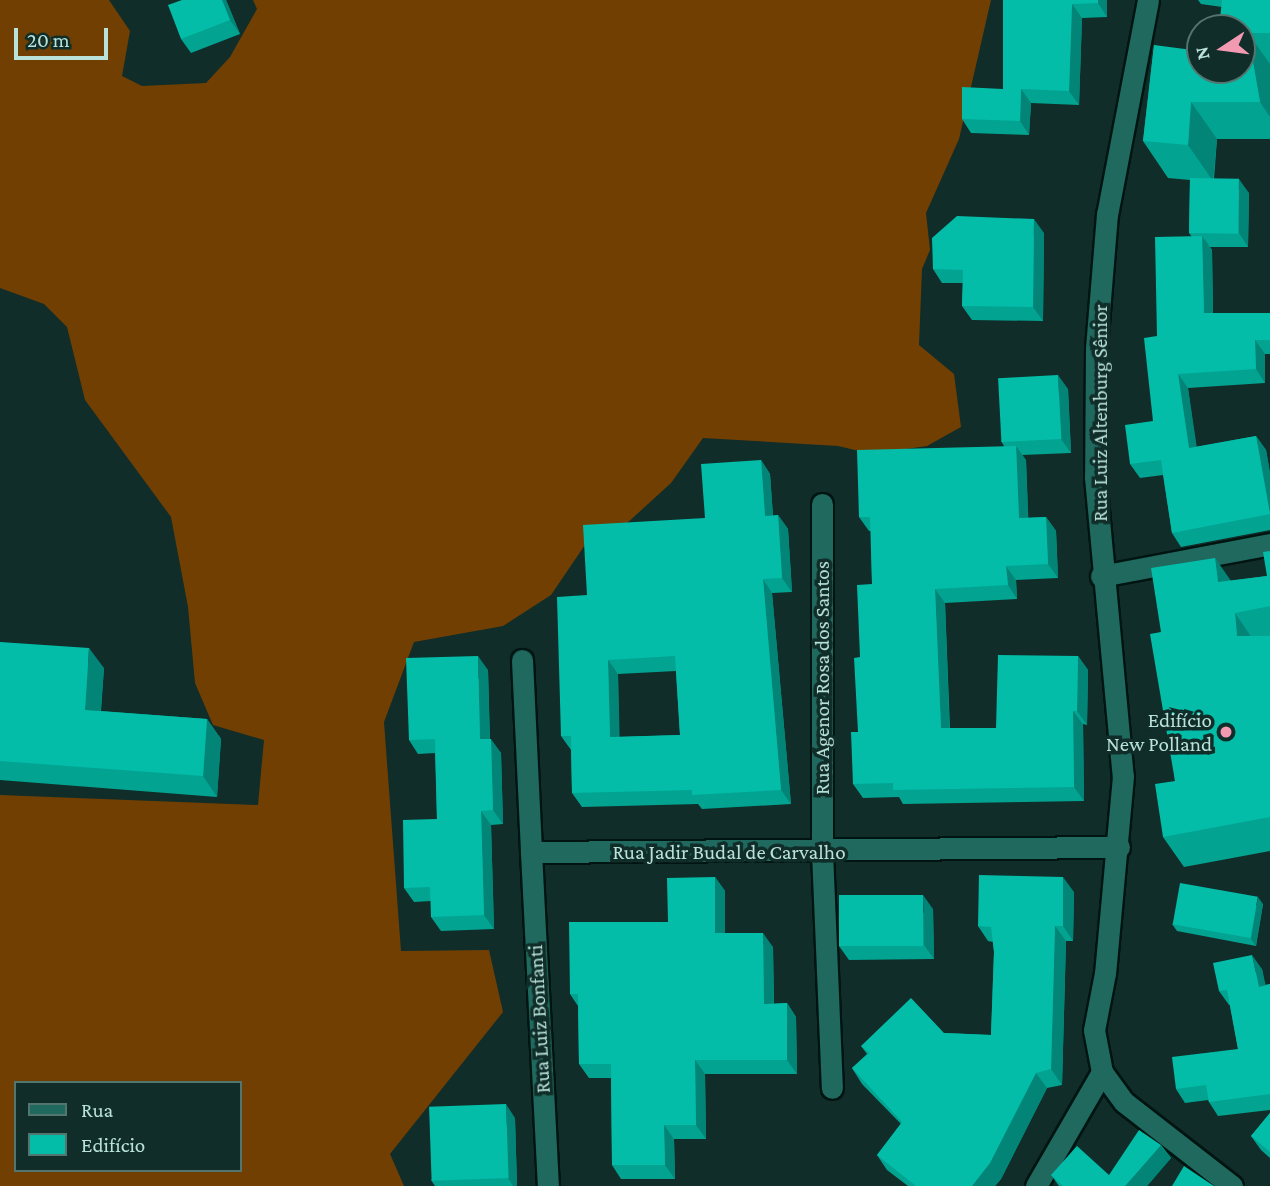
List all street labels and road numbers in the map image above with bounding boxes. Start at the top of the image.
street label: Rua Luiz Altenburg Sênior [1087,304,1113,522]
street label: Rua Agenor Rosa dos Santos [809,561,835,795]
street label: Rua Jadir Budal de Carvalho [612,839,846,865]
street label: Rua Luiz Bonfanti [523,944,555,1094]

